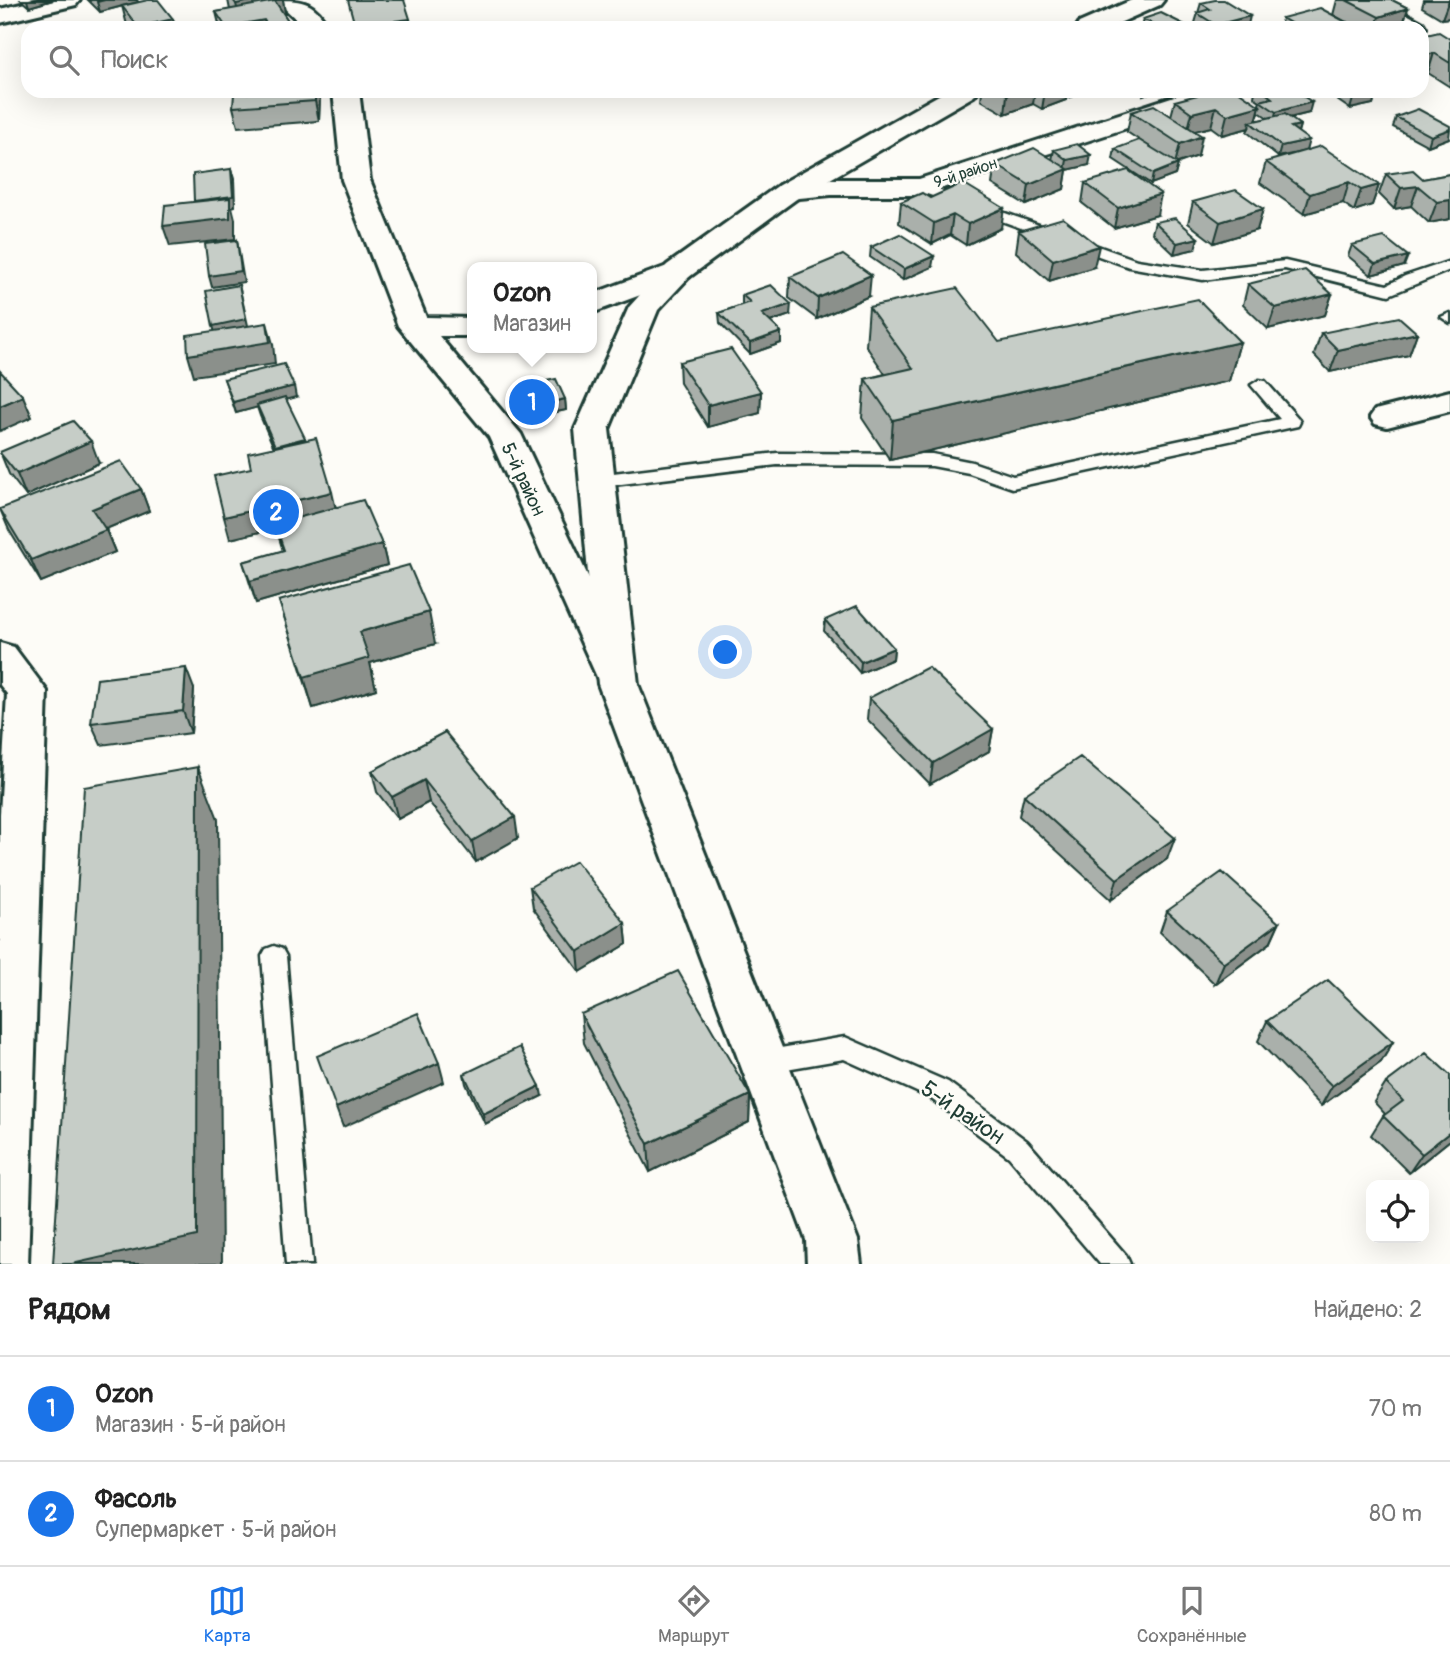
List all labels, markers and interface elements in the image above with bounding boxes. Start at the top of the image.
search box [21,21,1429,98]
icon: search [45,41,83,79]
text: Поиск [101,44,169,76]
street label: 9-й район [931,153,1000,193]
popup [467,262,597,353]
text: Ozon [493,277,551,309]
text: Магазин [493,309,571,338]
pin: 1 [509,376,555,428]
street label: 5-й район [496,439,551,520]
pin: 2 [253,486,299,538]
your location [708,635,742,669]
street label: 5-й район [915,1074,1010,1151]
map controls [1366,1180,1429,1243]
button: locate [1366,1180,1429,1243]
text: Рядом [28,1291,111,1328]
text: Найдено: 2 [1313,1295,1422,1324]
text: Ozon [95,1378,153,1410]
text: 1 [47,1394,56,1423]
text: 70 m [1369,1394,1422,1423]
text: Магазин · 5-й район [95,1410,286,1439]
text: Фасоль [95,1483,177,1515]
text: 2 [45,1499,57,1528]
text: 80 m [1369,1499,1422,1528]
text: Супермаркет · 5-й район [95,1515,336,1544]
tab: Карта [204,1582,251,1648]
tab: Маршрут [658,1582,730,1648]
tab: Сохранённые [1137,1582,1246,1648]

